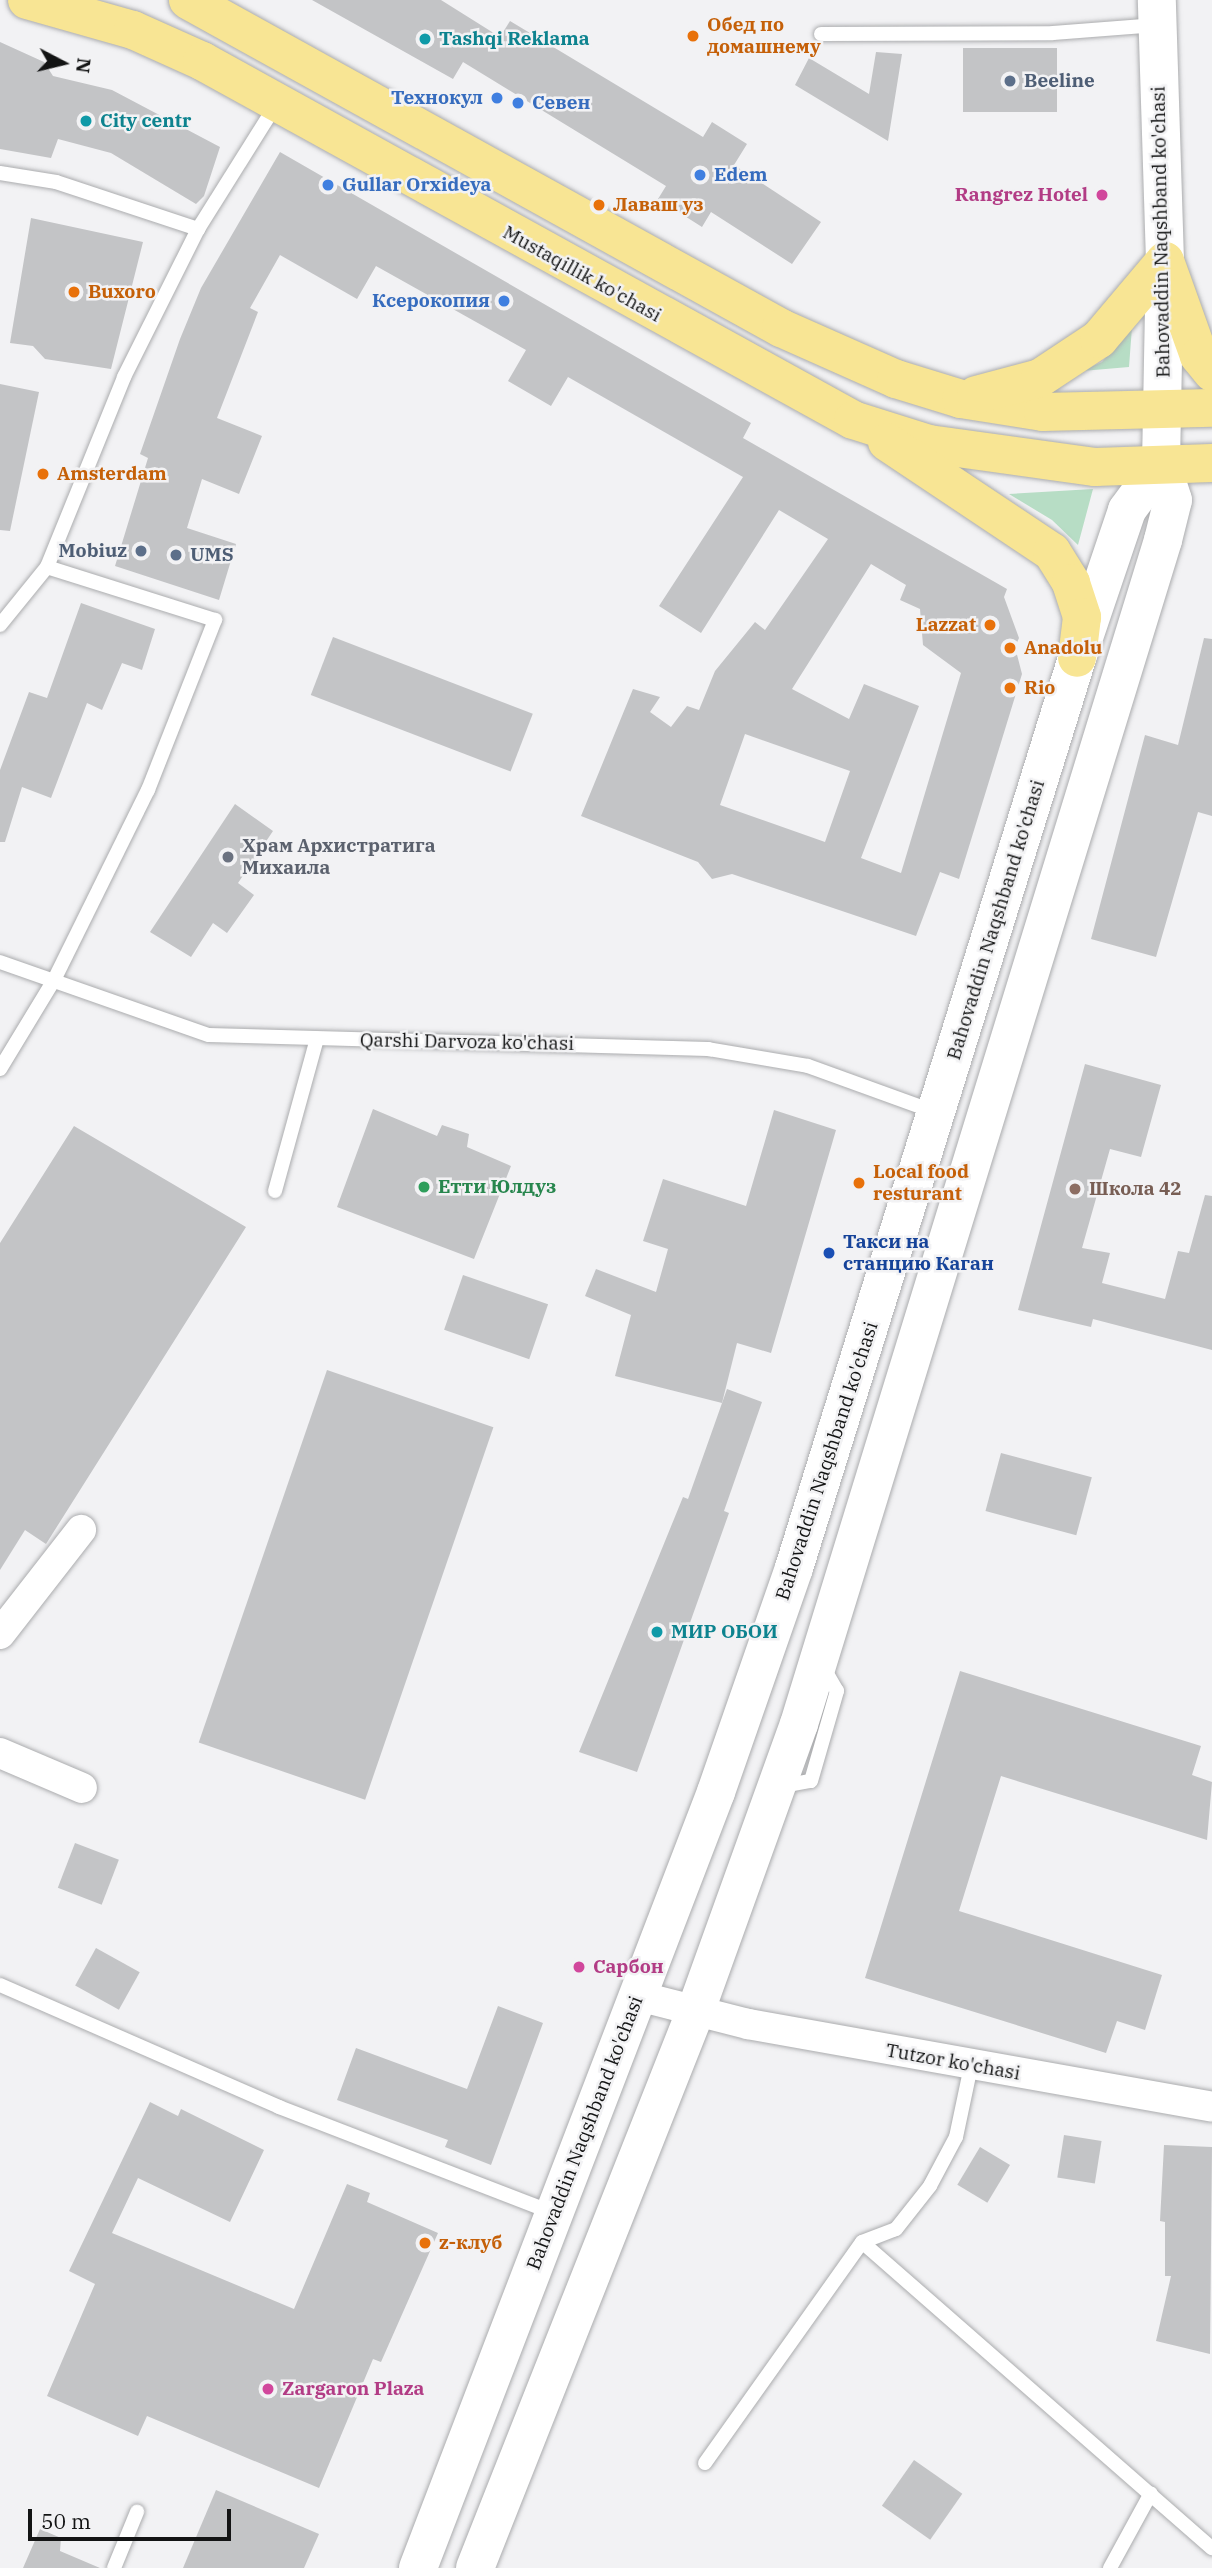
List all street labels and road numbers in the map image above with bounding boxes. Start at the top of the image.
street label: Bahovaddin Naqshband ko'chasi [1147,86,1175,378]
street label: Mustaqillik ko'chasi [499,221,665,327]
street label: Bahovaddin Naqshband ko'chasi [942,777,1050,1063]
street label: Qarshi Darvoza ko'chasi [360,1029,574,1055]
street label: Bahovaddin Naqshband ko'chasi [771,1319,883,1603]
street label: Bahovaddin Naqshband ko'chasi [522,1993,648,2273]
street label: Tutzor ko'chasi [884,2039,1022,2085]

